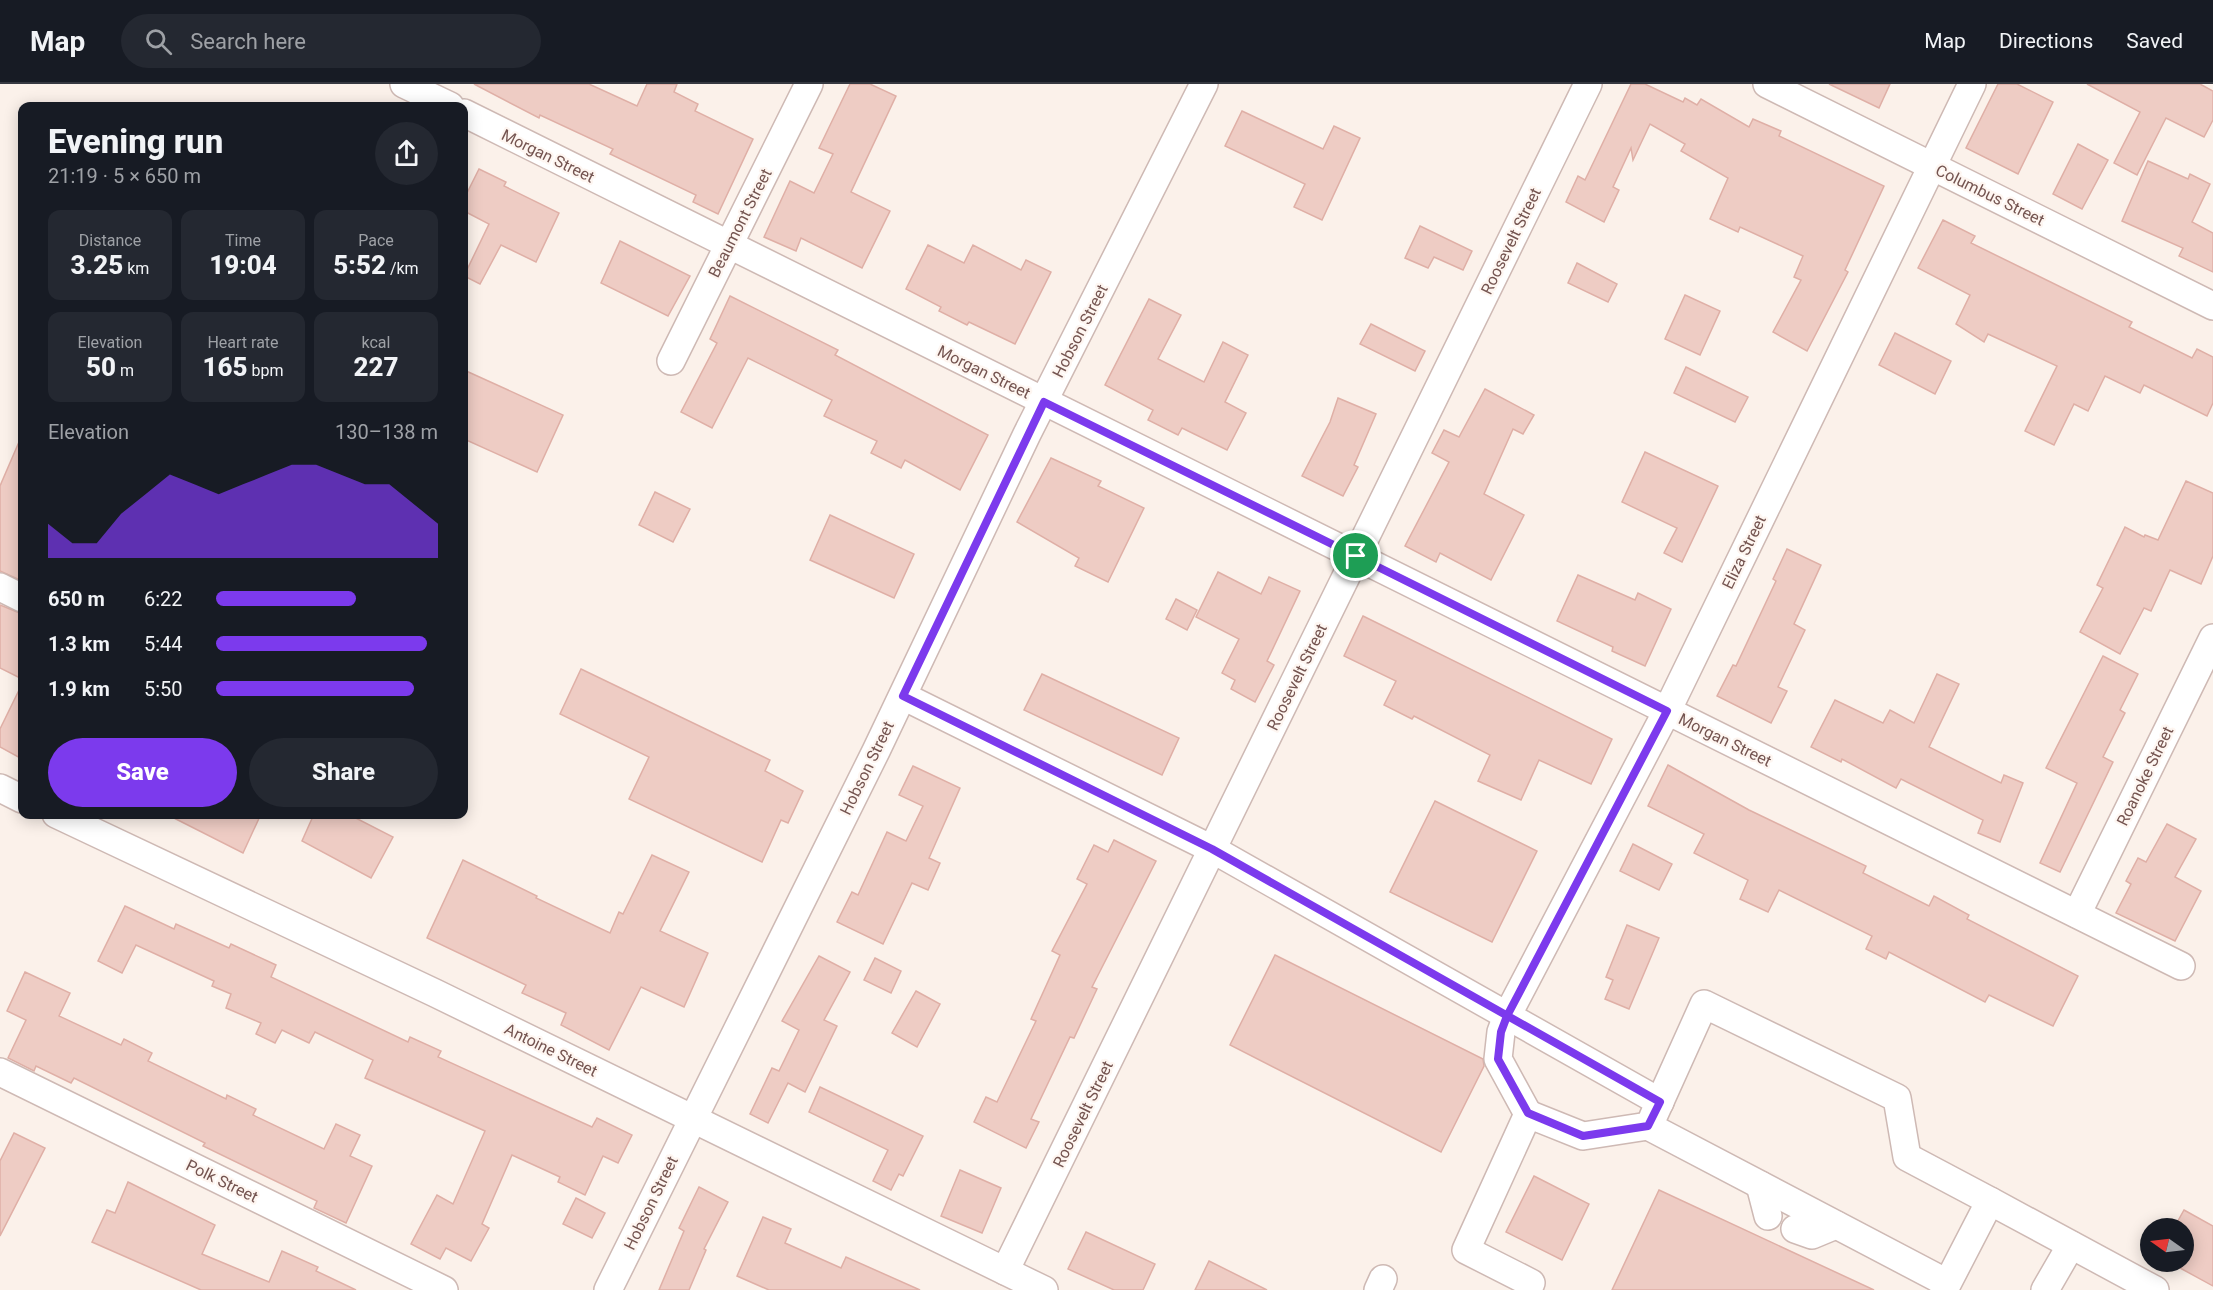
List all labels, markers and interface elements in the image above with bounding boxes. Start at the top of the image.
search box [121,14,541,68]
text: Map [30,25,85,58]
icon: search [142,25,175,58]
text: Search here [190,29,306,54]
text: Map [1924,29,1966,53]
text: Directions [1999,29,2093,53]
text: Saved [2126,29,2183,53]
text: Evening run [48,122,223,161]
button: share [375,122,438,185]
street label: Morgan Street [498,125,598,187]
street label: Columbus Street [1933,160,2047,230]
text: 21:19 · 5 × 650 m [48,164,201,188]
street label: Beaumont Street [704,165,776,281]
street label: Roosevelt Street [1477,185,1545,297]
text: Distance [79,231,141,250]
text: Time [225,231,261,250]
text: Pace [358,231,394,250]
text: 3.25 [71,250,123,280]
text: 19:04 [209,250,277,280]
text: 5:52 [333,250,386,280]
text: km [123,259,149,278]
text: /km [386,259,419,278]
street label: Hobson Street [1048,281,1112,381]
text: Elevation [78,333,142,352]
text: Heart rate [207,333,279,352]
text: kcal [362,333,390,352]
street label: Morgan Street [934,341,1034,403]
text: 50 [86,352,116,382]
text: 165 [203,352,248,382]
text: 227 [354,352,398,382]
text: m [116,361,134,380]
text: bpm [248,361,283,380]
text: Elevation [48,420,129,444]
text: 130–138 m [335,420,438,444]
street label: Eliza Street [1718,512,1770,592]
pin [1330,530,1381,581]
icon: arrive [1339,539,1372,572]
text: 650 m [48,587,105,611]
text: 6:22 [144,587,183,611]
street label: Roosevelt Street [1263,621,1331,733]
text: 1.3 km [48,632,110,656]
text: 5:44 [144,632,183,656]
text: 1.9 km [48,677,110,701]
text: 5:50 [144,677,183,701]
street label: Morgan Street [1675,709,1775,771]
street label: Hobson Street [836,718,898,818]
street label: Roanoke Street [2113,723,2177,829]
button: Save [48,738,237,807]
button: Share [249,738,438,807]
street label: Antoine Street [502,1019,600,1081]
street label: Roosevelt Street [1049,1058,1117,1170]
street label: Hobson Street [620,1153,682,1253]
street label: Polk Street [183,1156,261,1206]
north arrow [2140,1218,2194,1272]
map controls [2140,1218,2194,1272]

